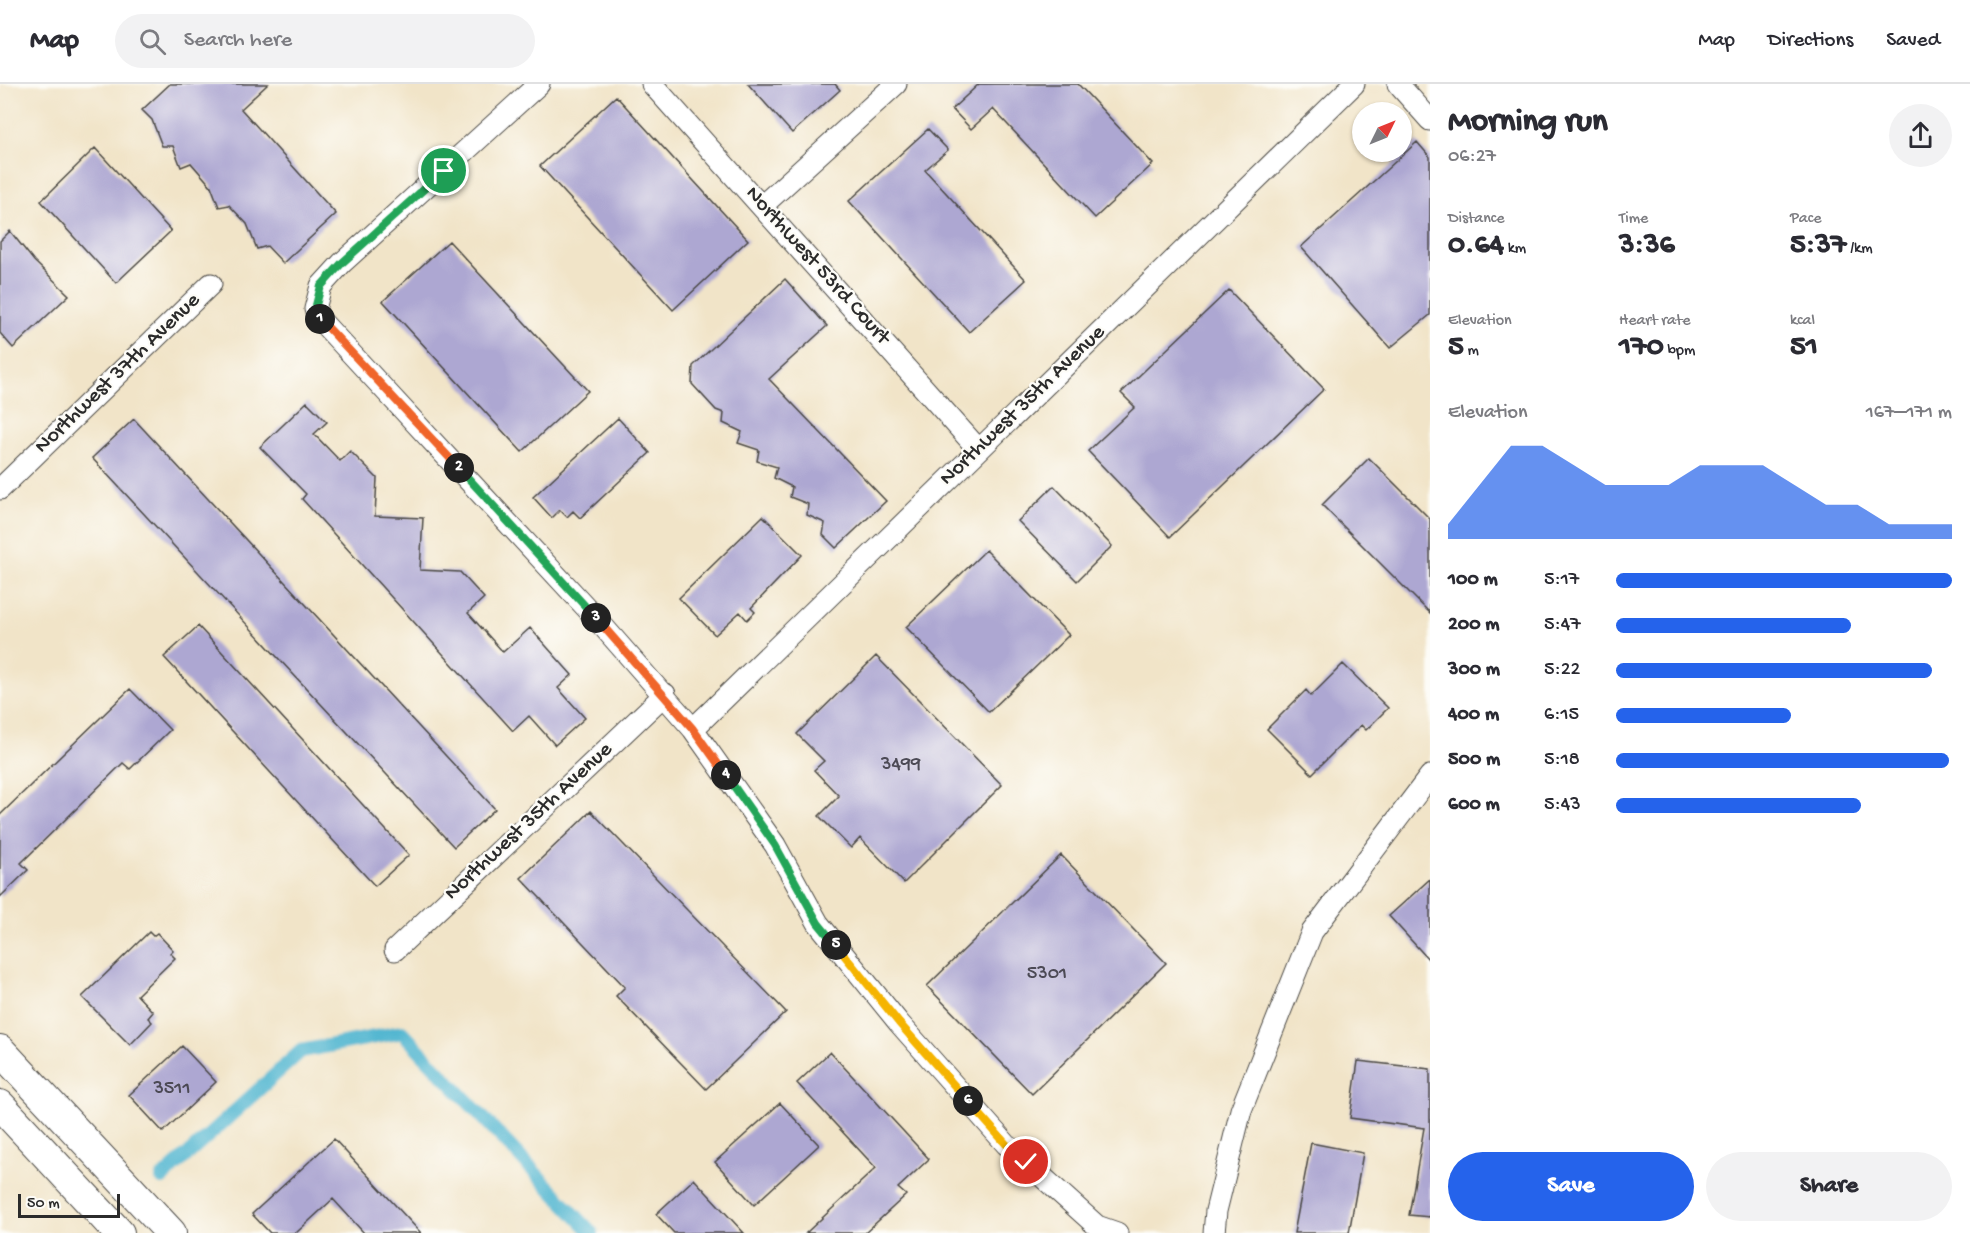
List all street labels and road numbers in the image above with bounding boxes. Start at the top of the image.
street label: Northwest 53rd Court [739,181,896,352]
street label: Northwest 37th Avenue [30,288,207,460]
street label: Northwest 35th Avenue [935,320,1112,492]
street label: Northwest 35th Avenue [440,737,619,907]

